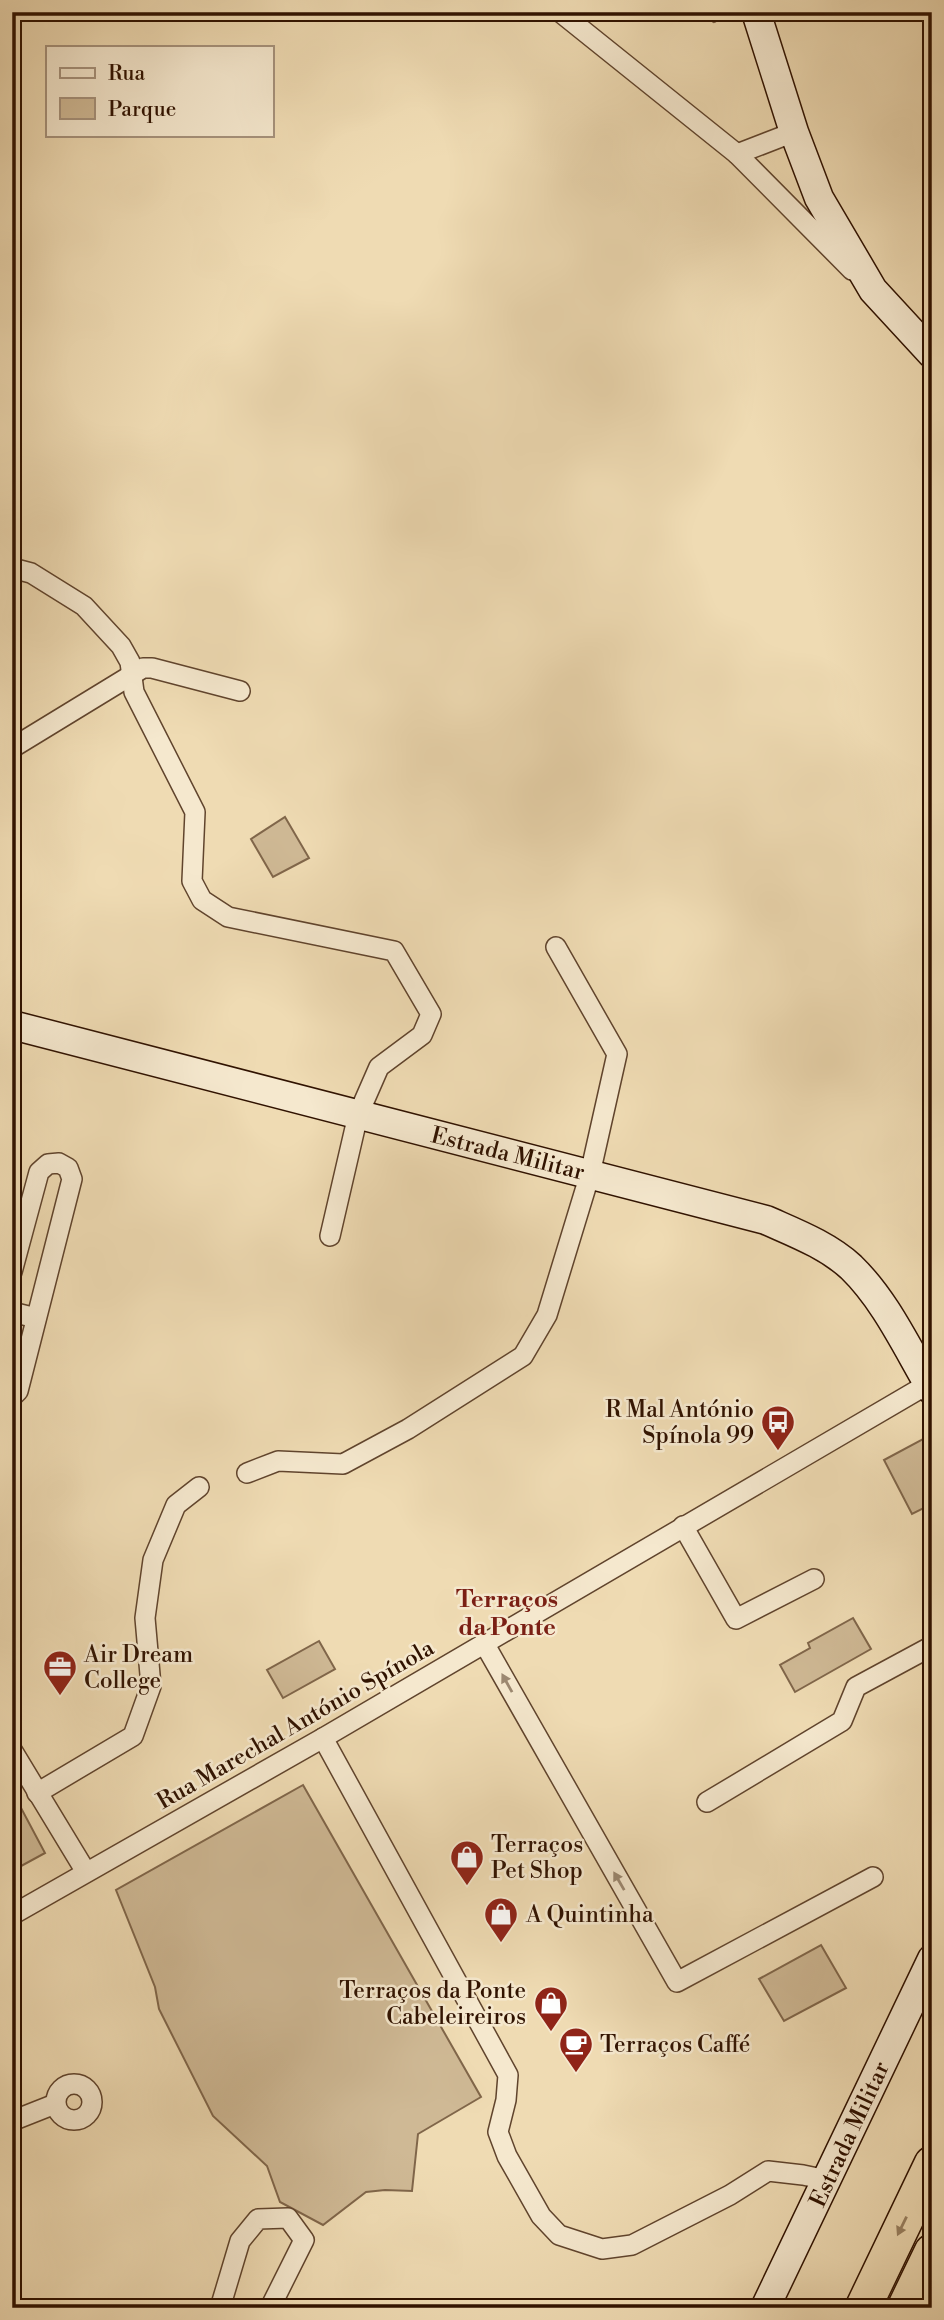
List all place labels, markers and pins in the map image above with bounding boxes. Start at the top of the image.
place label: R Mal António Spínola 99 [605,1396,754,1450]
bus stop icon: R Mal António Spínola 99 [759,1403,797,1452]
place label: Air Dream College [83,1641,193,1695]
office icon: Air Dream College [41,1648,79,1697]
place label: Terraços Pet Shop [491,1831,583,1885]
shop icon: Terraços Pet Shop [448,1838,486,1887]
shop icon: A Quintinha [482,1895,520,1944]
place label: A Quintinha [525,1901,654,1929]
place label: Terraços da Ponte Cabeleireiros [339,1977,526,2031]
shop icon: Terraços da Ponte Cabeleireiros [532,1984,570,2033]
cafe icon: Terraços Caffé [557,2025,595,2074]
place label: Terraços Caffé [600,2031,750,2059]

